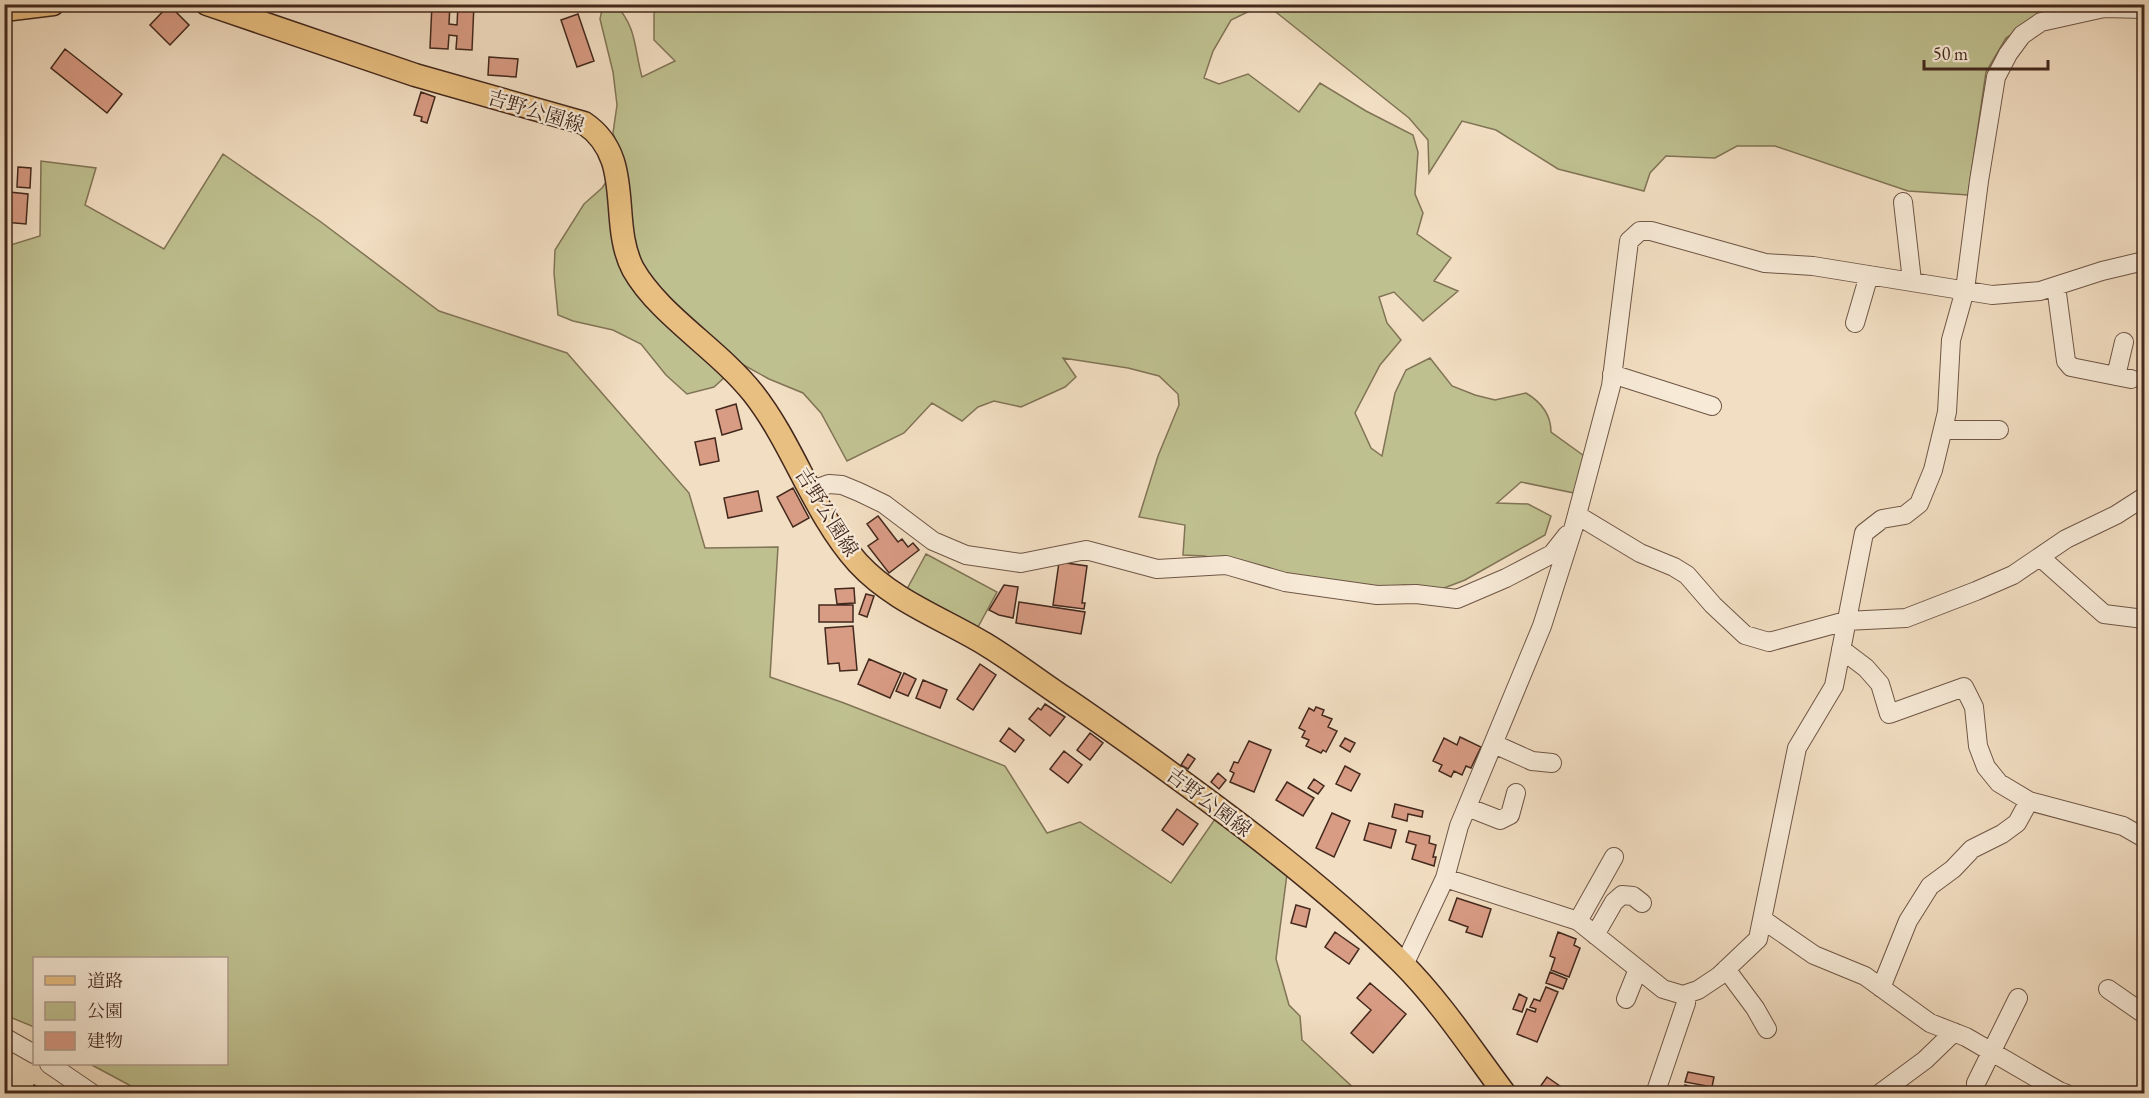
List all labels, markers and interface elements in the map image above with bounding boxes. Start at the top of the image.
scale bar [1924,33,2048,71]
text: 50 m [1933,42,1968,65]
street label: 吉野公園線 [484,84,588,138]
street label: 吉野公園線 [789,463,865,561]
street label: 吉野公園線 [1161,762,1257,842]
legend [33,957,228,1065]
text: 道路 [87,969,123,992]
text: 公園 [87,999,123,1022]
text: 建物 [87,1029,123,1052]

